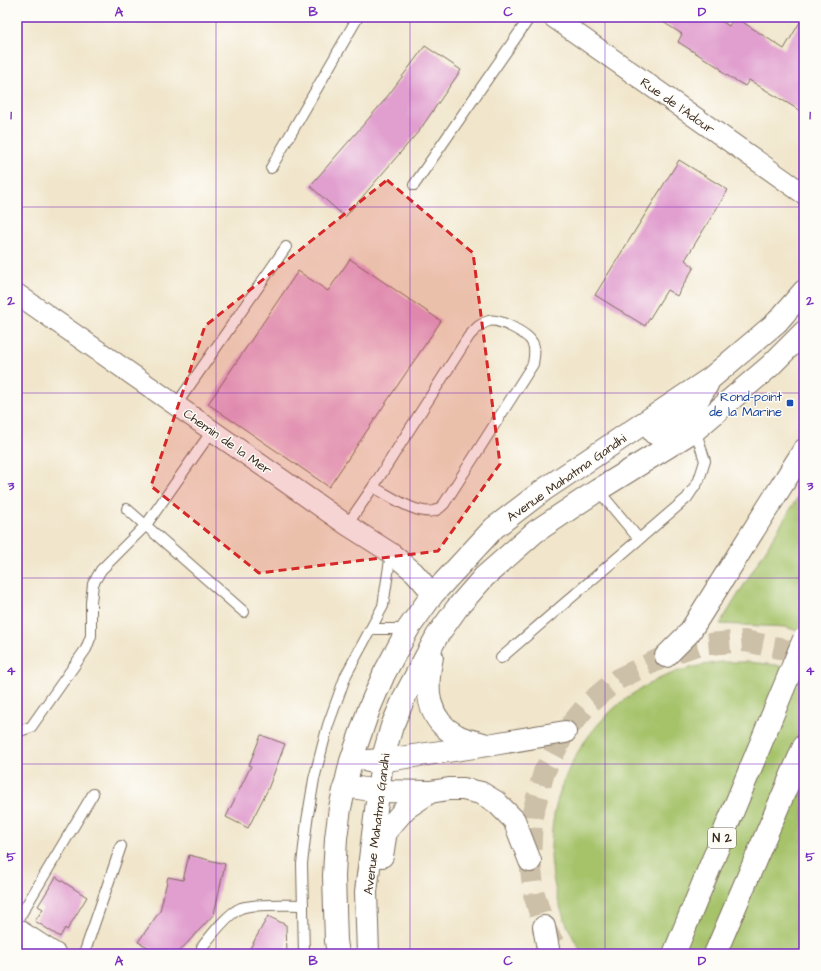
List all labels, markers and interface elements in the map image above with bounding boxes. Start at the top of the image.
text: A [115,3,124,21]
text: B [308,3,318,21]
text: C [503,3,513,21]
text: D [698,3,707,21]
street label: Rue de l'Adour [637,73,718,138]
text: 1 [10,106,12,124]
text: 1 [809,106,811,124]
text: 2 [6,292,15,310]
text: 2 [805,292,814,310]
place label: Rond-point de la Marine [709,388,783,421]
marker: Rond-point de la Marine [785,398,795,408]
street label: Chemin de la Mer [180,405,275,479]
street label: Avenue Mahatma Gandhi [503,430,630,526]
text: 3 [7,477,15,495]
text: 3 [806,477,814,495]
text: 4 [7,662,16,680]
text: 4 [806,662,815,680]
street label: Avenue Mahatma Gandhi [359,752,395,896]
road number: N 2 [708,828,736,848]
text: 5 [6,848,16,866]
text: 5 [805,848,815,866]
text: A [115,952,124,970]
text: B [308,952,318,970]
text: C [503,952,513,970]
text: D [698,952,707,970]

